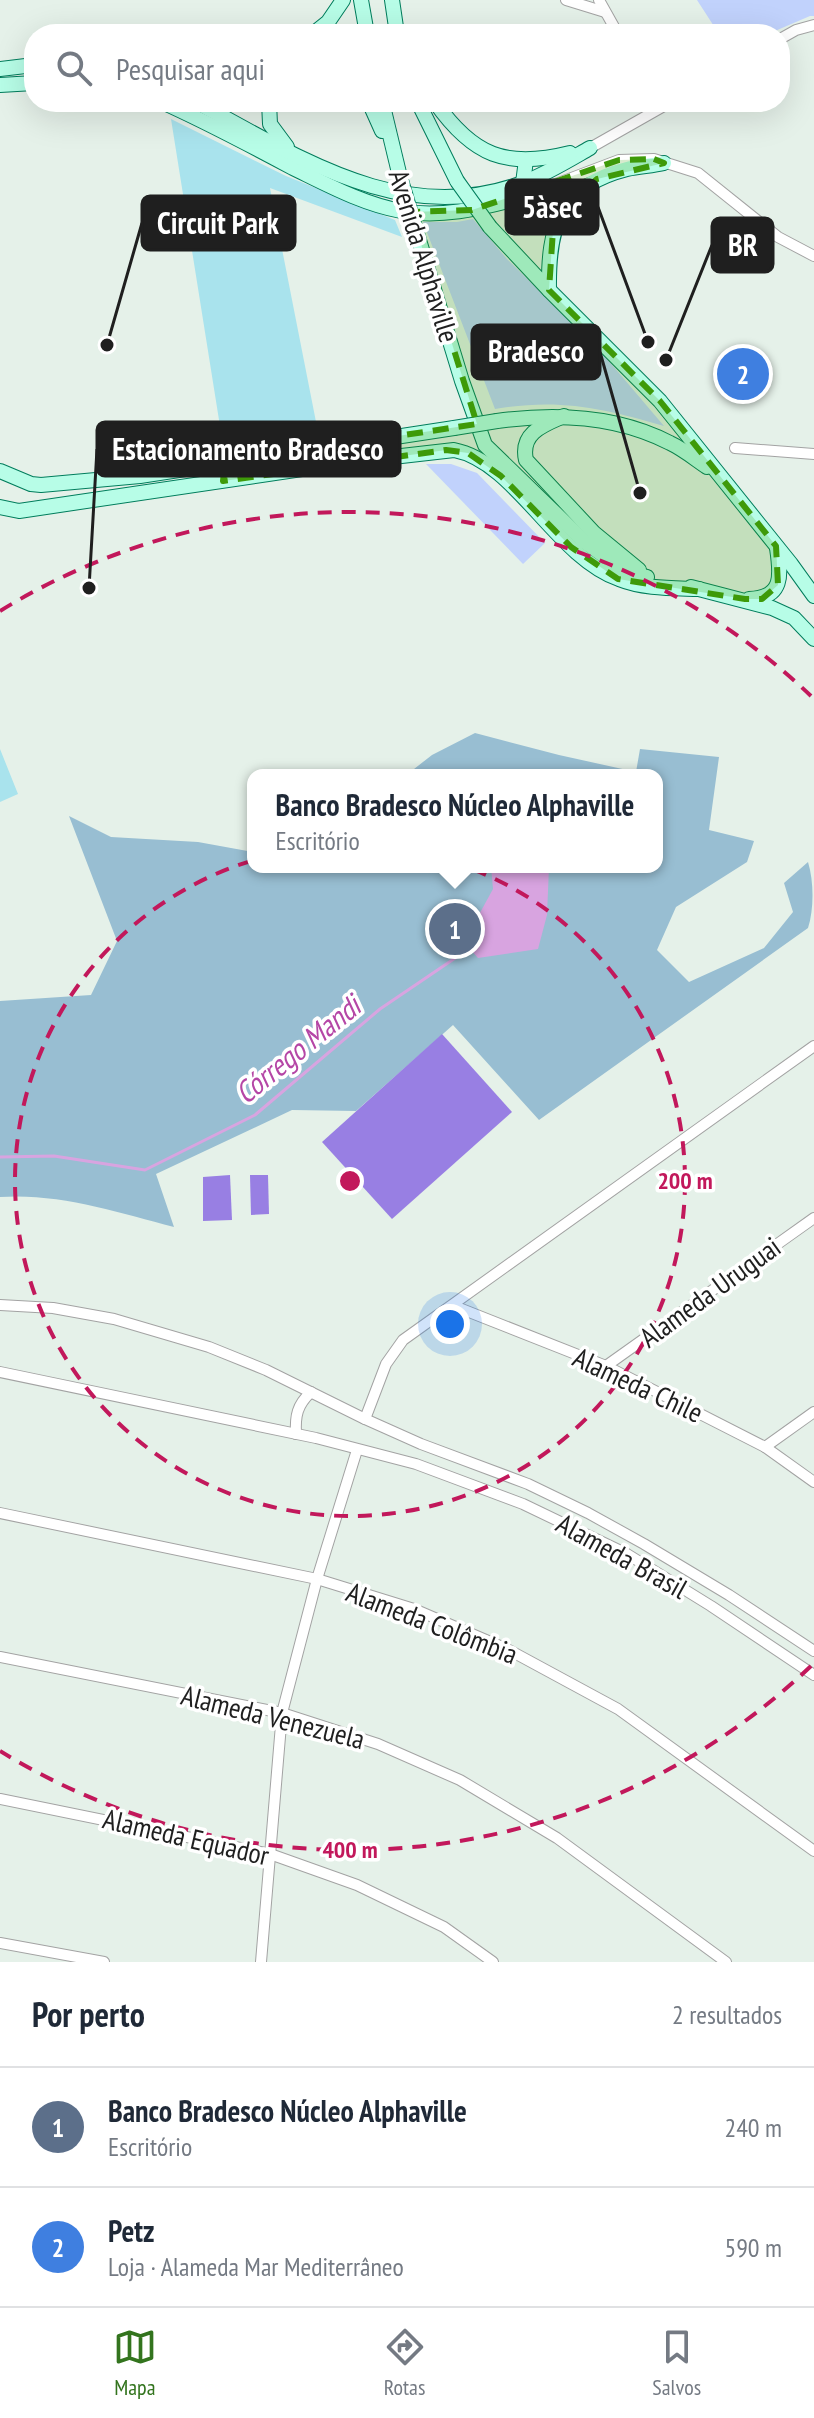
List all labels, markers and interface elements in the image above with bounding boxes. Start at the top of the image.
search box [24,24,790,112]
icon: search [52,46,96,90]
text: Pesquisar aqui [116,49,265,88]
street label: Avenida Alphaville [381,165,468,347]
callout: 5àsec [506,180,598,234]
text: 5àsec [522,187,583,226]
callout: Circuit Park [142,196,295,250]
text: Circuit Park [157,203,280,242]
callout: BR [712,218,773,272]
text: BR [728,225,758,264]
callout: Bradesco [472,325,600,379]
text: Bradesco [488,331,584,370]
pin: 2 [717,344,769,404]
callout: Estacionamento Bradesco [97,422,400,476]
text: Estacionamento Bradesco [112,429,384,468]
popup [247,769,663,873]
text: Banco Bradesco Núcleo Alphaville [276,785,634,824]
text: Escritório [276,824,360,857]
pin: 1 [429,899,481,959]
water label: Córrego Mandi [226,984,371,1111]
text: 200 m [657,1165,713,1196]
centre of rings [336,1167,364,1195]
street label: Alameda Uruguai [632,1228,788,1355]
your location [430,1304,470,1344]
street label: Alameda Chile [567,1338,709,1431]
street label: Alameda Brasil [550,1504,695,1607]
street label: Alameda Colômbia [341,1573,523,1672]
street label: Alameda Venezuela [178,1676,369,1757]
street label: Alameda Equador [99,1799,273,1874]
text: 400 m [322,1834,378,1865]
text: Por perto [32,1992,145,2036]
text: 2 resultados [672,1998,782,2031]
text: Banco Bradesco Núcleo Alphaville [108,2091,467,2130]
text: 1 [52,2111,64,2144]
text: 240 m [724,2111,782,2144]
text: Escritório [108,2130,192,2163]
text: Petz [108,2211,154,2250]
text: 2 [52,2231,64,2264]
text: 590 m [724,2231,782,2264]
text: Loja · Alameda Mar Mediterrâneo [108,2250,404,2283]
tab: Mapa [113,2325,157,2401]
tab: Rotas [383,2325,427,2401]
tab: Salvos [652,2325,701,2401]

